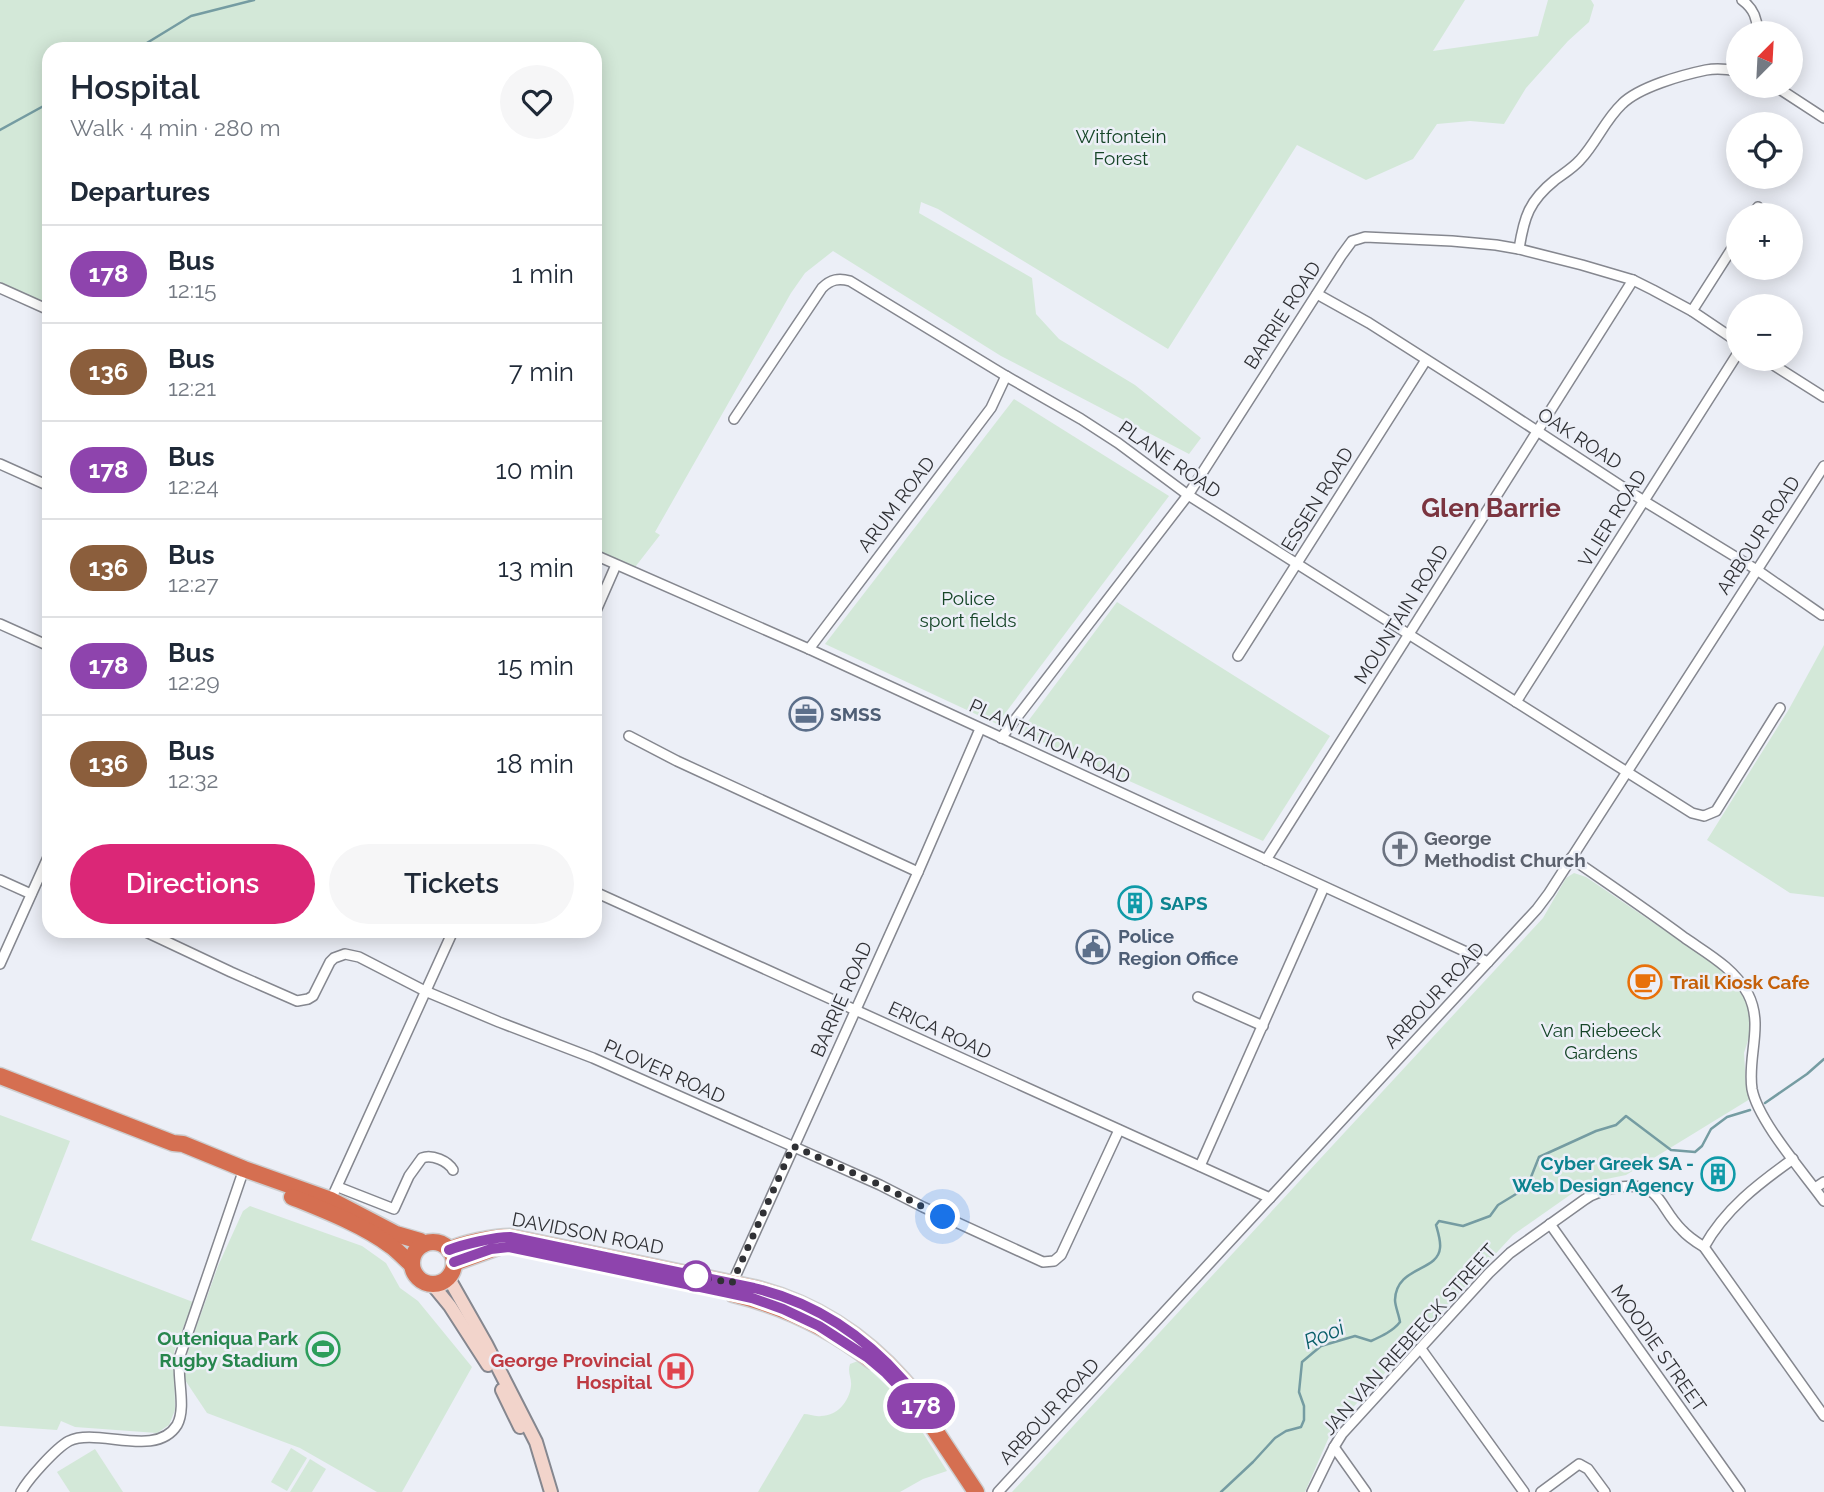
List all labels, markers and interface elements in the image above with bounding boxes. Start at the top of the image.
north arrow [1726,21,1802,98]
map controls [1726,21,1803,371]
button: heart [500,65,574,139]
text: Hospital [70,68,200,107]
button: locate [1726,112,1803,189]
text: Walk · 4 min · 280 m [70,114,281,141]
park label: Witfontein Forest [1075,125,1167,169]
text: Departures [70,177,210,207]
button: + [1726,203,1803,280]
text: Bus [168,246,215,276]
street label: BARRIE ROAD [1239,257,1325,373]
text: 178 [89,259,128,288]
text: 1 min [512,259,574,289]
text: 12:15 [168,276,217,303]
button: − [1726,294,1803,371]
text: Bus [168,344,215,374]
text: 136 [89,357,128,386]
text: 7 min [509,357,574,387]
text: 12:21 [168,374,216,401]
street label: OAK ROAD [1534,403,1626,473]
street label: PLANE ROAD [1115,416,1225,502]
text: Bus [168,442,215,472]
street label: ESSEN ROAD [1276,443,1358,555]
street label: ARUM ROAD [853,452,939,556]
text: 178 [89,455,128,484]
text: 10 min [496,455,574,485]
street label: VLIER ROAD [1573,465,1651,571]
text: 12:24 [168,472,219,499]
street label: ARBOUR ROAD [1712,472,1804,598]
district label: Glen Barrie [1421,493,1561,523]
text: Bus [168,540,215,570]
street label: MOUNTAIN ROAD [1349,540,1453,688]
text: 136 [89,553,128,582]
text: 13 min [498,553,574,583]
text: 12:27 [168,570,218,597]
park label: Police sport fields [920,587,1016,631]
text: Bus [168,638,215,668]
text: 178 [89,651,128,680]
text: 15 min [497,651,574,681]
text: 12:29 [168,668,220,695]
street label: PLANTATION ROAD [966,694,1134,788]
office icon: SMSS [787,695,825,733]
place label: SMSS [830,703,882,725]
text: Bus [168,736,215,766]
text: 136 [89,749,128,778]
text: 18 min [496,749,574,779]
text: 12:32 [168,766,218,793]
place label: George Methodist Church [1424,827,1586,871]
church icon: George Methodist Church [1381,830,1419,868]
button: Directions [70,844,315,924]
button: Tickets [329,844,574,924]
building icon: SAPS [1116,884,1154,922]
place label: SAPS [1160,892,1208,914]
place label: Police Region Office [1118,925,1238,969]
public building icon: Police Region Office [1074,928,1112,966]
street label: BARRIE ROAD [806,938,876,1060]
street label: ARBOUR ROAD [1379,938,1489,1052]
cafe icon: Trail Kiosk Cafe [1626,963,1664,1001]
place label: Trail Kiosk Cafe [1670,971,1810,993]
street label: ERICA ROAD [885,997,995,1063]
park label: Van Riebeeck Gardens [1541,1019,1661,1063]
street label: PLOVER ROAD [601,1034,729,1108]
place label: Cyber Greek SA - Web Design Agency [1512,1152,1695,1196]
building icon: Cyber Greek SA - Web Design Agency [1699,1155,1737,1193]
your location [925,1199,960,1234]
street label: DAVIDSON ROAD [510,1208,666,1258]
street label: JAN VAN RIEBEECK STREET [1318,1239,1501,1439]
unlabelled marker [681,1261,711,1291]
street label: MOODIE STREET [1607,1280,1711,1416]
water label: Rooi [1300,1315,1348,1354]
place label: Outeniqua Park Rugby Stadium [157,1327,298,1371]
sports icon: Outeniqua Park Rugby Stadium [304,1330,342,1368]
place label: George Provincial Hospital [491,1349,653,1393]
hospital icon: George Provincial Hospital [657,1352,695,1390]
street label: ARBOUR ROAD [994,1354,1104,1468]
line badge: 178 [881,1383,961,1429]
text: 178 [901,1391,941,1420]

